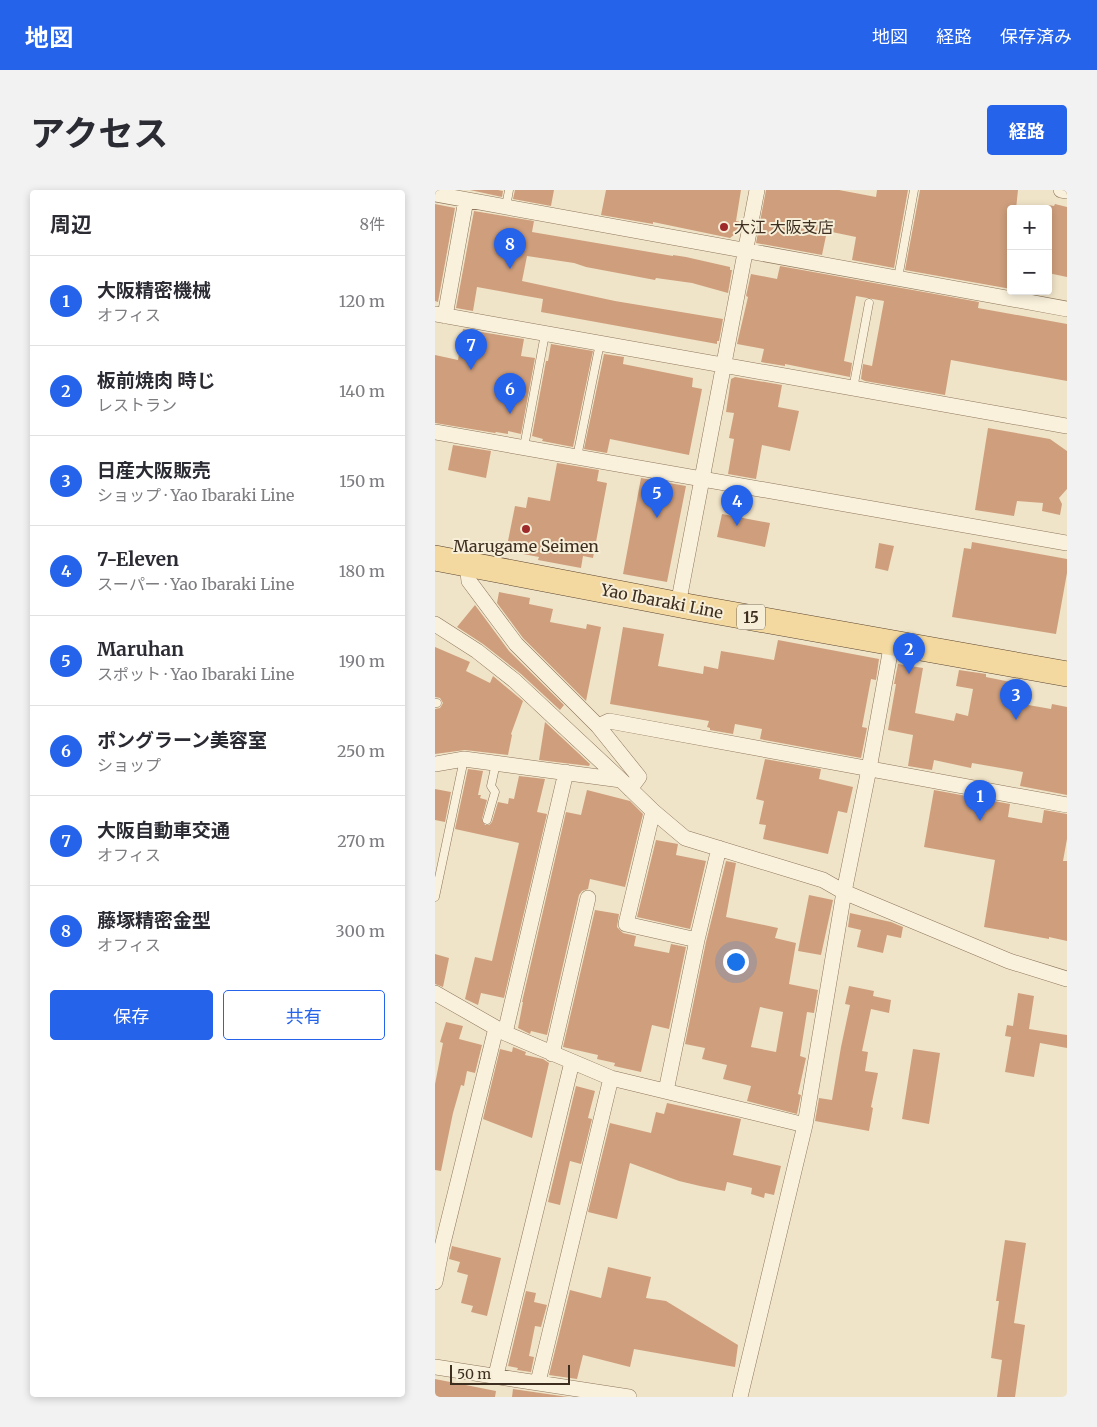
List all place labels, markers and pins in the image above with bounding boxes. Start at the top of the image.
place label: 大江 大阪支店 [734,217,834,237]
marker: 大江 大阪支店 [718,221,730,233]
pin: 8 [494,228,526,269]
pin: 7 [455,329,487,370]
pin: 6 [494,373,526,414]
pin: 5 [641,477,673,518]
pin: 4 [721,485,753,526]
marker: Marugame Seimen [520,523,532,535]
place label: Marugame Seimen [453,536,599,556]
pin: 2 [893,633,925,674]
pin: 3 [1000,679,1032,720]
pin: 1 [964,780,996,821]

